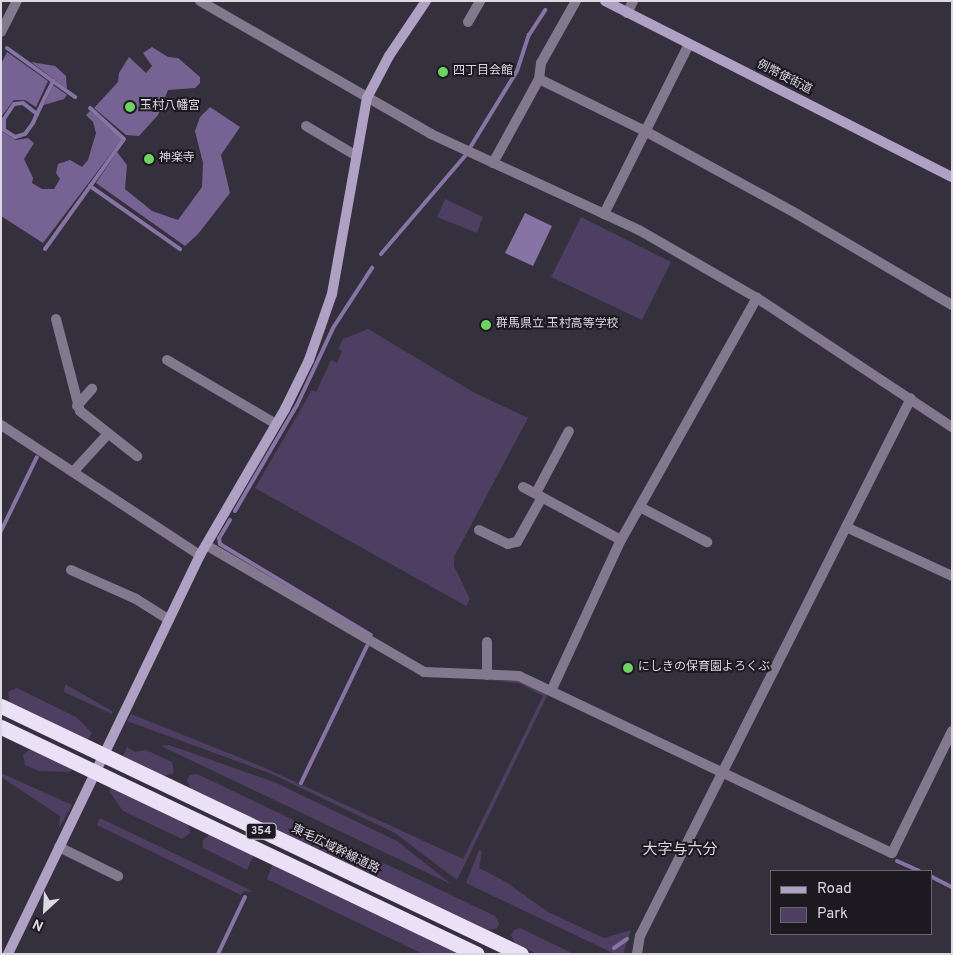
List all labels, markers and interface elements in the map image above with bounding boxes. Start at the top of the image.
street label: 例幣使街道 [754,58,814,98]
place label: 四丁目会館 [453,65,513,79]
marker: 四丁目会館 [437,66,449,78]
place label: 玉村八幡宮 [140,100,200,114]
marker: 玉村八幡宮 [124,101,136,113]
place label: 神楽寺 [159,152,195,166]
marker: 神楽寺 [143,153,155,165]
place label: 群馬県立 玉村高等学校 [496,318,619,332]
marker: 群馬県立 玉村高等学校 [480,319,492,331]
place label: にしきの保育園よろくぶ [638,661,770,675]
marker: にしきの保育園よろくぶ [622,662,634,674]
road number: 354 [245,822,277,839]
street label: 東毛広域幹線道路 [289,822,381,878]
district label: 大字与六分 [643,842,717,860]
legend [770,870,933,935]
text: Road [817,880,852,899]
north arrow [20,885,70,935]
text: Park [817,905,848,924]
text: N [30,914,47,934]

